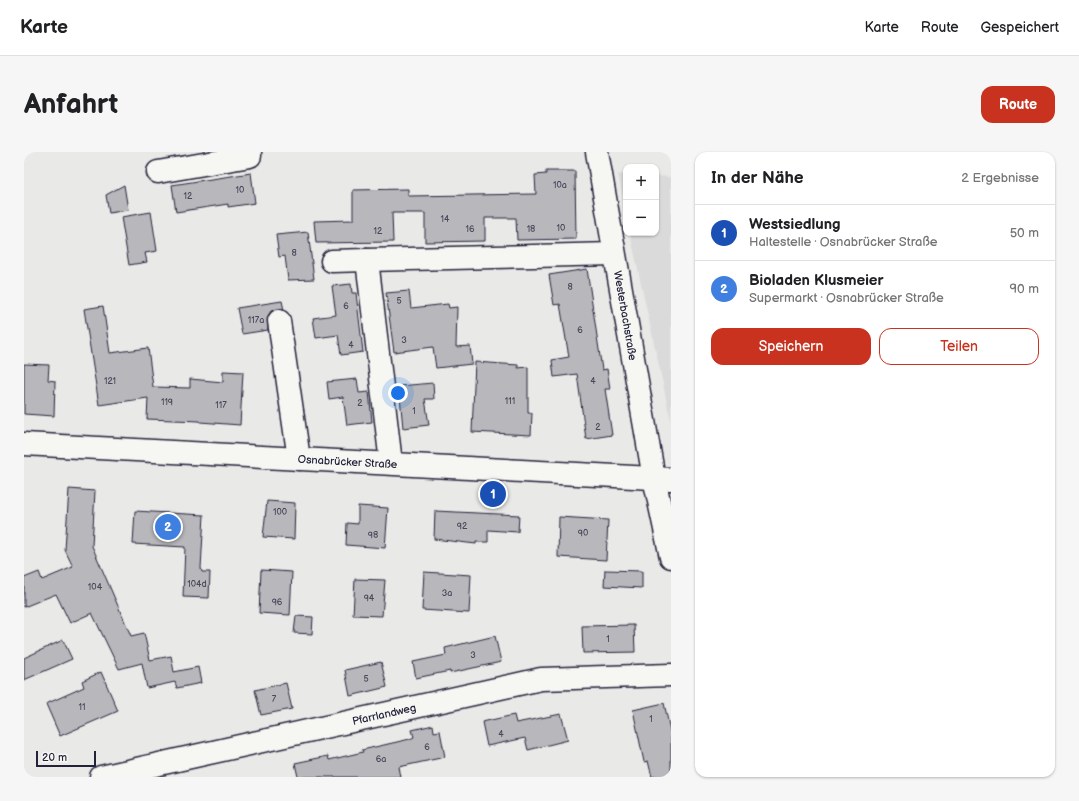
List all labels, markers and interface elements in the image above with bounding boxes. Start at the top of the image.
text: Karte [20,16,68,39]
text: Karte [865,19,899,36]
text: Route [921,19,959,36]
text: Gespeichert [981,19,1059,36]
button: Route [981,86,1055,123]
text: Anfahrt [24,88,118,121]
map controls [623,164,659,236]
button: + [623,164,659,200]
text: In der Nähe [711,168,804,188]
text: 2 Ergebnisse [961,170,1039,186]
house number: 10a [553,180,567,191]
house number: 10 [236,185,244,196]
house number: 12 [184,191,193,202]
button: − [623,200,659,236]
house number: 14 [441,214,450,225]
text: Westsiedlung [749,215,841,234]
house number: 10 [557,223,565,234]
house number: 16 [466,224,475,235]
house number: 18 [527,224,535,235]
text: 1 [721,225,727,241]
text: 50 m [1010,225,1039,241]
house number: 12 [374,226,383,237]
text: Haltestelle · Osnabrücker Straße [749,234,937,250]
house number: 8 [291,248,297,259]
street label: Westerbachstraße [611,270,640,362]
text: Bioladen Klusmeier [749,271,883,290]
text: 2 [720,281,728,297]
text: 90 m [1010,281,1039,297]
house number: 8 [567,282,573,293]
text: Supermarkt · Osnabrücker Straße [749,290,944,306]
house number: 5 [396,296,402,307]
house number: 6 [343,301,349,312]
house number: 117a [248,315,264,326]
house number: 6 [577,325,583,336]
button: Speichern [711,328,871,365]
button: Teilen [879,328,1039,365]
house number: 3 [401,335,407,346]
house number: 4 [348,340,354,351]
house number: 121 [104,376,116,387]
house number: 4 [590,376,596,387]
your location [388,383,408,403]
house number: 111 [505,396,515,407]
house number: 119 [161,397,173,408]
house number: 2 [357,398,363,409]
house number: 117 [215,400,227,411]
house number: 1 [412,406,416,417]
house number: 2 [595,422,601,433]
street label: Osnabrücker Straße [297,452,398,471]
pin: 1 [480,479,506,509]
house number: 100 [273,507,287,518]
pin: 2 [155,512,181,542]
house number: 92 [457,521,468,532]
house number: 90 [578,528,588,539]
house number: 98 [368,530,378,541]
house number: 104d [187,579,207,590]
house number: 104 [88,582,103,593]
house number: 3a [442,588,452,599]
house number: 94 [364,593,375,604]
house number: 96 [272,597,283,608]
house number: 1 [606,634,610,645]
house number: 3 [470,650,476,661]
house number: 5 [363,674,369,685]
house number: 7 [272,694,277,705]
street label: Pfarrlandweg [351,701,417,727]
house number: 11 [79,702,85,713]
house number: 1 [649,714,653,725]
house number: 4 [498,729,504,740]
house number: 6 [424,742,430,753]
scale bar [36,749,96,768]
text: 20 m [42,751,67,764]
house number: 6a [376,754,386,765]

